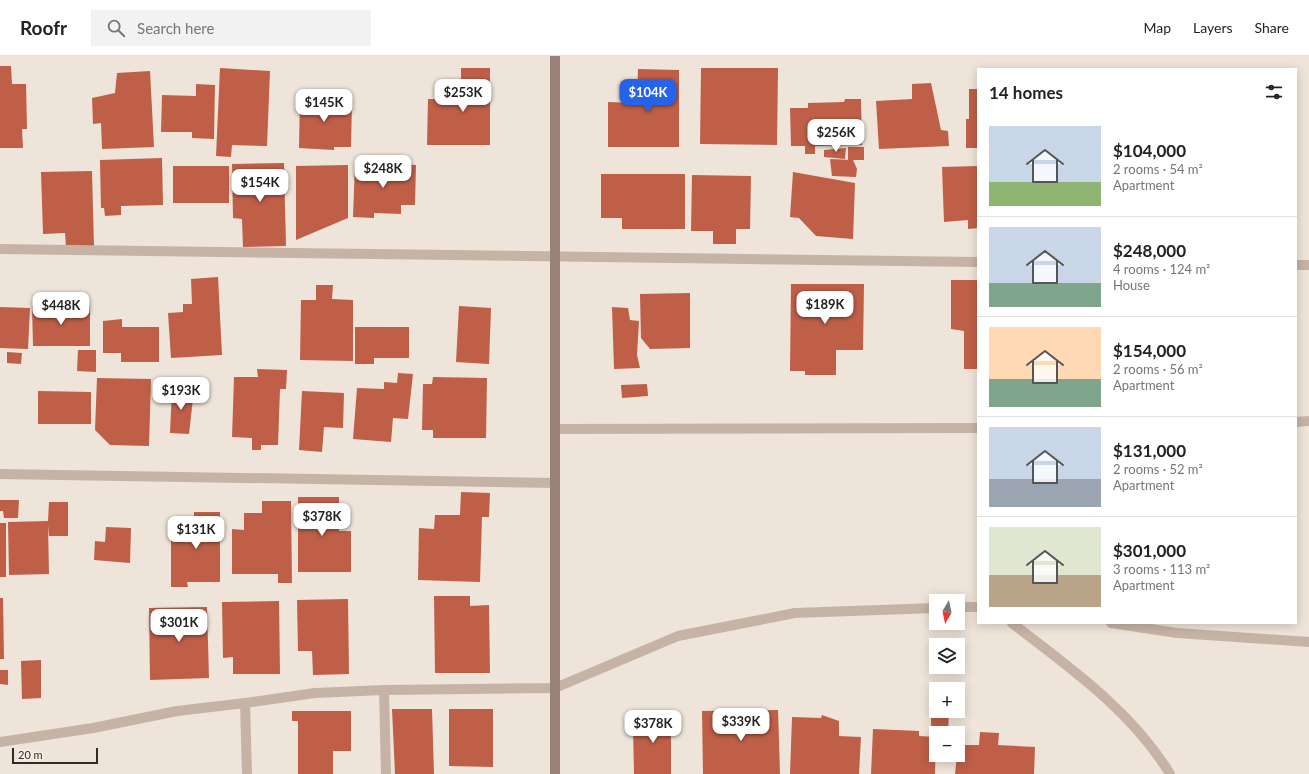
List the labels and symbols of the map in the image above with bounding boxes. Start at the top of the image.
pin: $253K [435,79,491,113]
pin: $104K [620,79,676,113]
pin: $145K [296,89,352,123]
pin: $256K [808,119,864,153]
pin: $248K [355,155,411,189]
pin: $154K [232,169,288,203]
pin: $189K [797,291,853,325]
pin: $448K [33,292,89,326]
pin: $193K [153,377,209,411]
pin: $378K [294,503,350,537]
pin: $131K [168,516,224,550]
north arrow [929,594,965,630]
pin: $301K [151,609,207,643]
pin: $339K [713,708,769,742]
pin: $378K [625,710,681,744]
scale bar [12,746,98,765]

